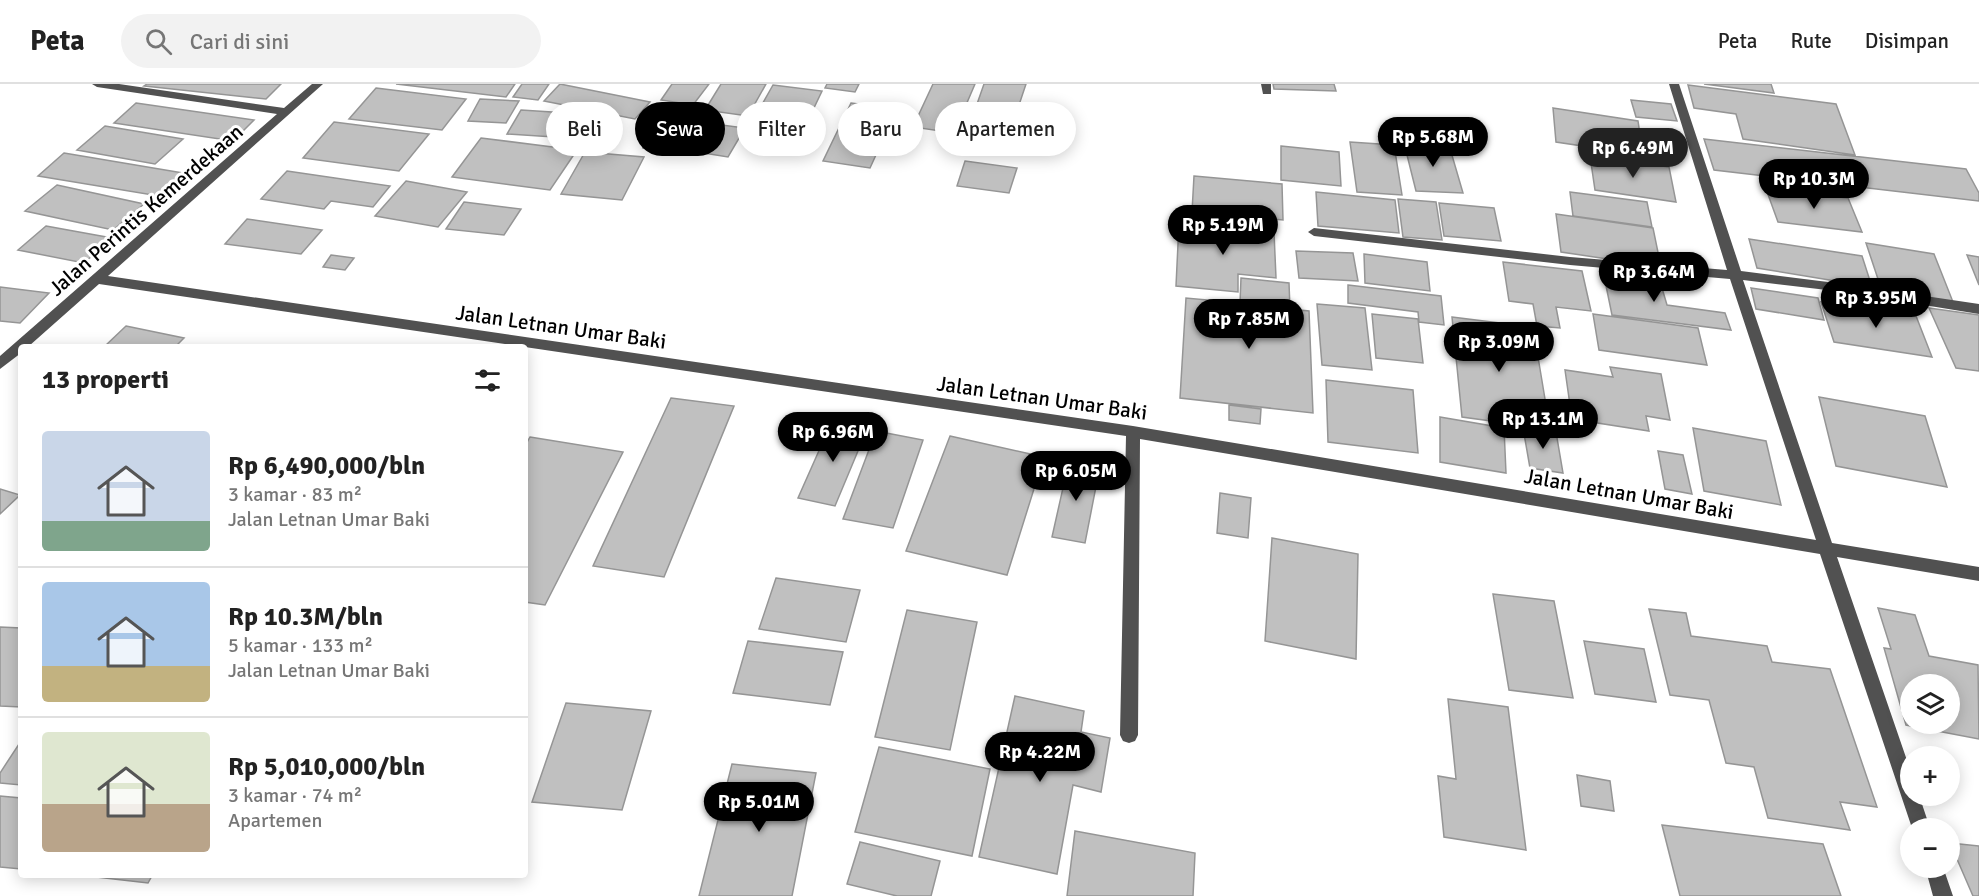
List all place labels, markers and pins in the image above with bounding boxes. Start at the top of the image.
pin: Rp 5.68M [1371,117,1495,168]
pin: Rp 6.49M [1571,128,1695,179]
pin: Rp 10.3M [1752,159,1876,210]
pin: Rp 5.19M [1161,205,1285,256]
pin: Rp 3.64M [1592,252,1716,303]
pin: Rp 3.95M [1814,278,1938,329]
pin: Rp 7.85M [1187,299,1311,350]
pin: Rp 3.09M [1437,322,1561,373]
pin: Rp 13.1M [1481,399,1605,450]
pin: Rp 6.96M [771,412,895,463]
pin: Rp 6.05M [1014,451,1138,502]
pin: Rp 4.22M [978,732,1102,783]
pin: Rp 5.01M [697,782,821,833]

